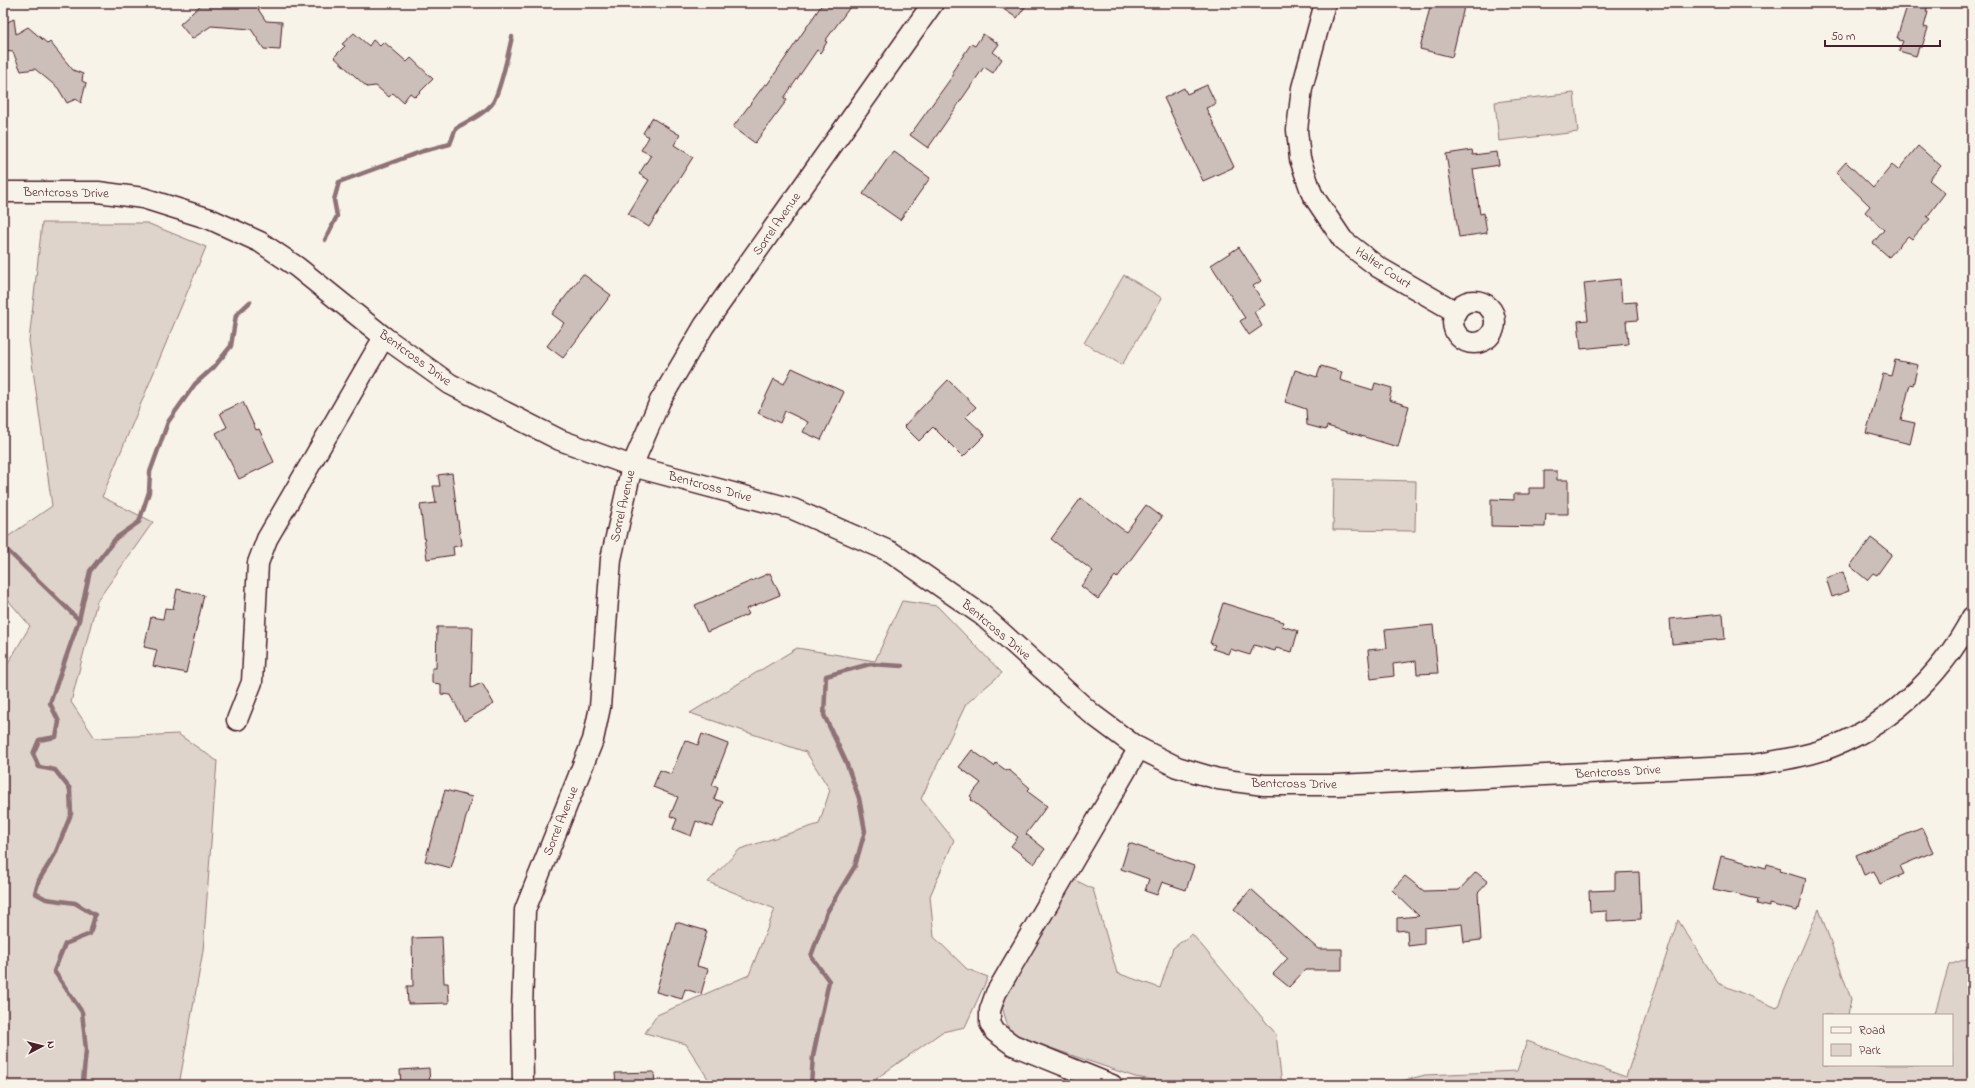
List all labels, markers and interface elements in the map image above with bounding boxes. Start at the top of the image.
scale bar [1825,22,1940,48]
text: 50 m [1831,28,1855,46]
street label: Bentcross Drive [22,183,109,203]
street label: Sorrel Avenue [748,188,806,259]
street label: Halter Court [1351,242,1415,294]
street label: Bentcross Drive [374,325,455,391]
street label: Bentcross Drive [665,466,754,507]
street label: Sorrel Avenue [605,468,641,544]
street label: Bentcross Drive [956,595,1035,665]
street label: Bentcross Drive [1574,760,1661,784]
street label: Bentcross Drive [1250,774,1337,794]
street label: Sorrel Avenue [538,783,584,859]
legend [1823,1014,1953,1066]
text: Road [1859,1022,1885,1040]
north arrow [22,1026,62,1066]
text: N [43,1040,59,1050]
text: Park [1859,1042,1881,1060]

